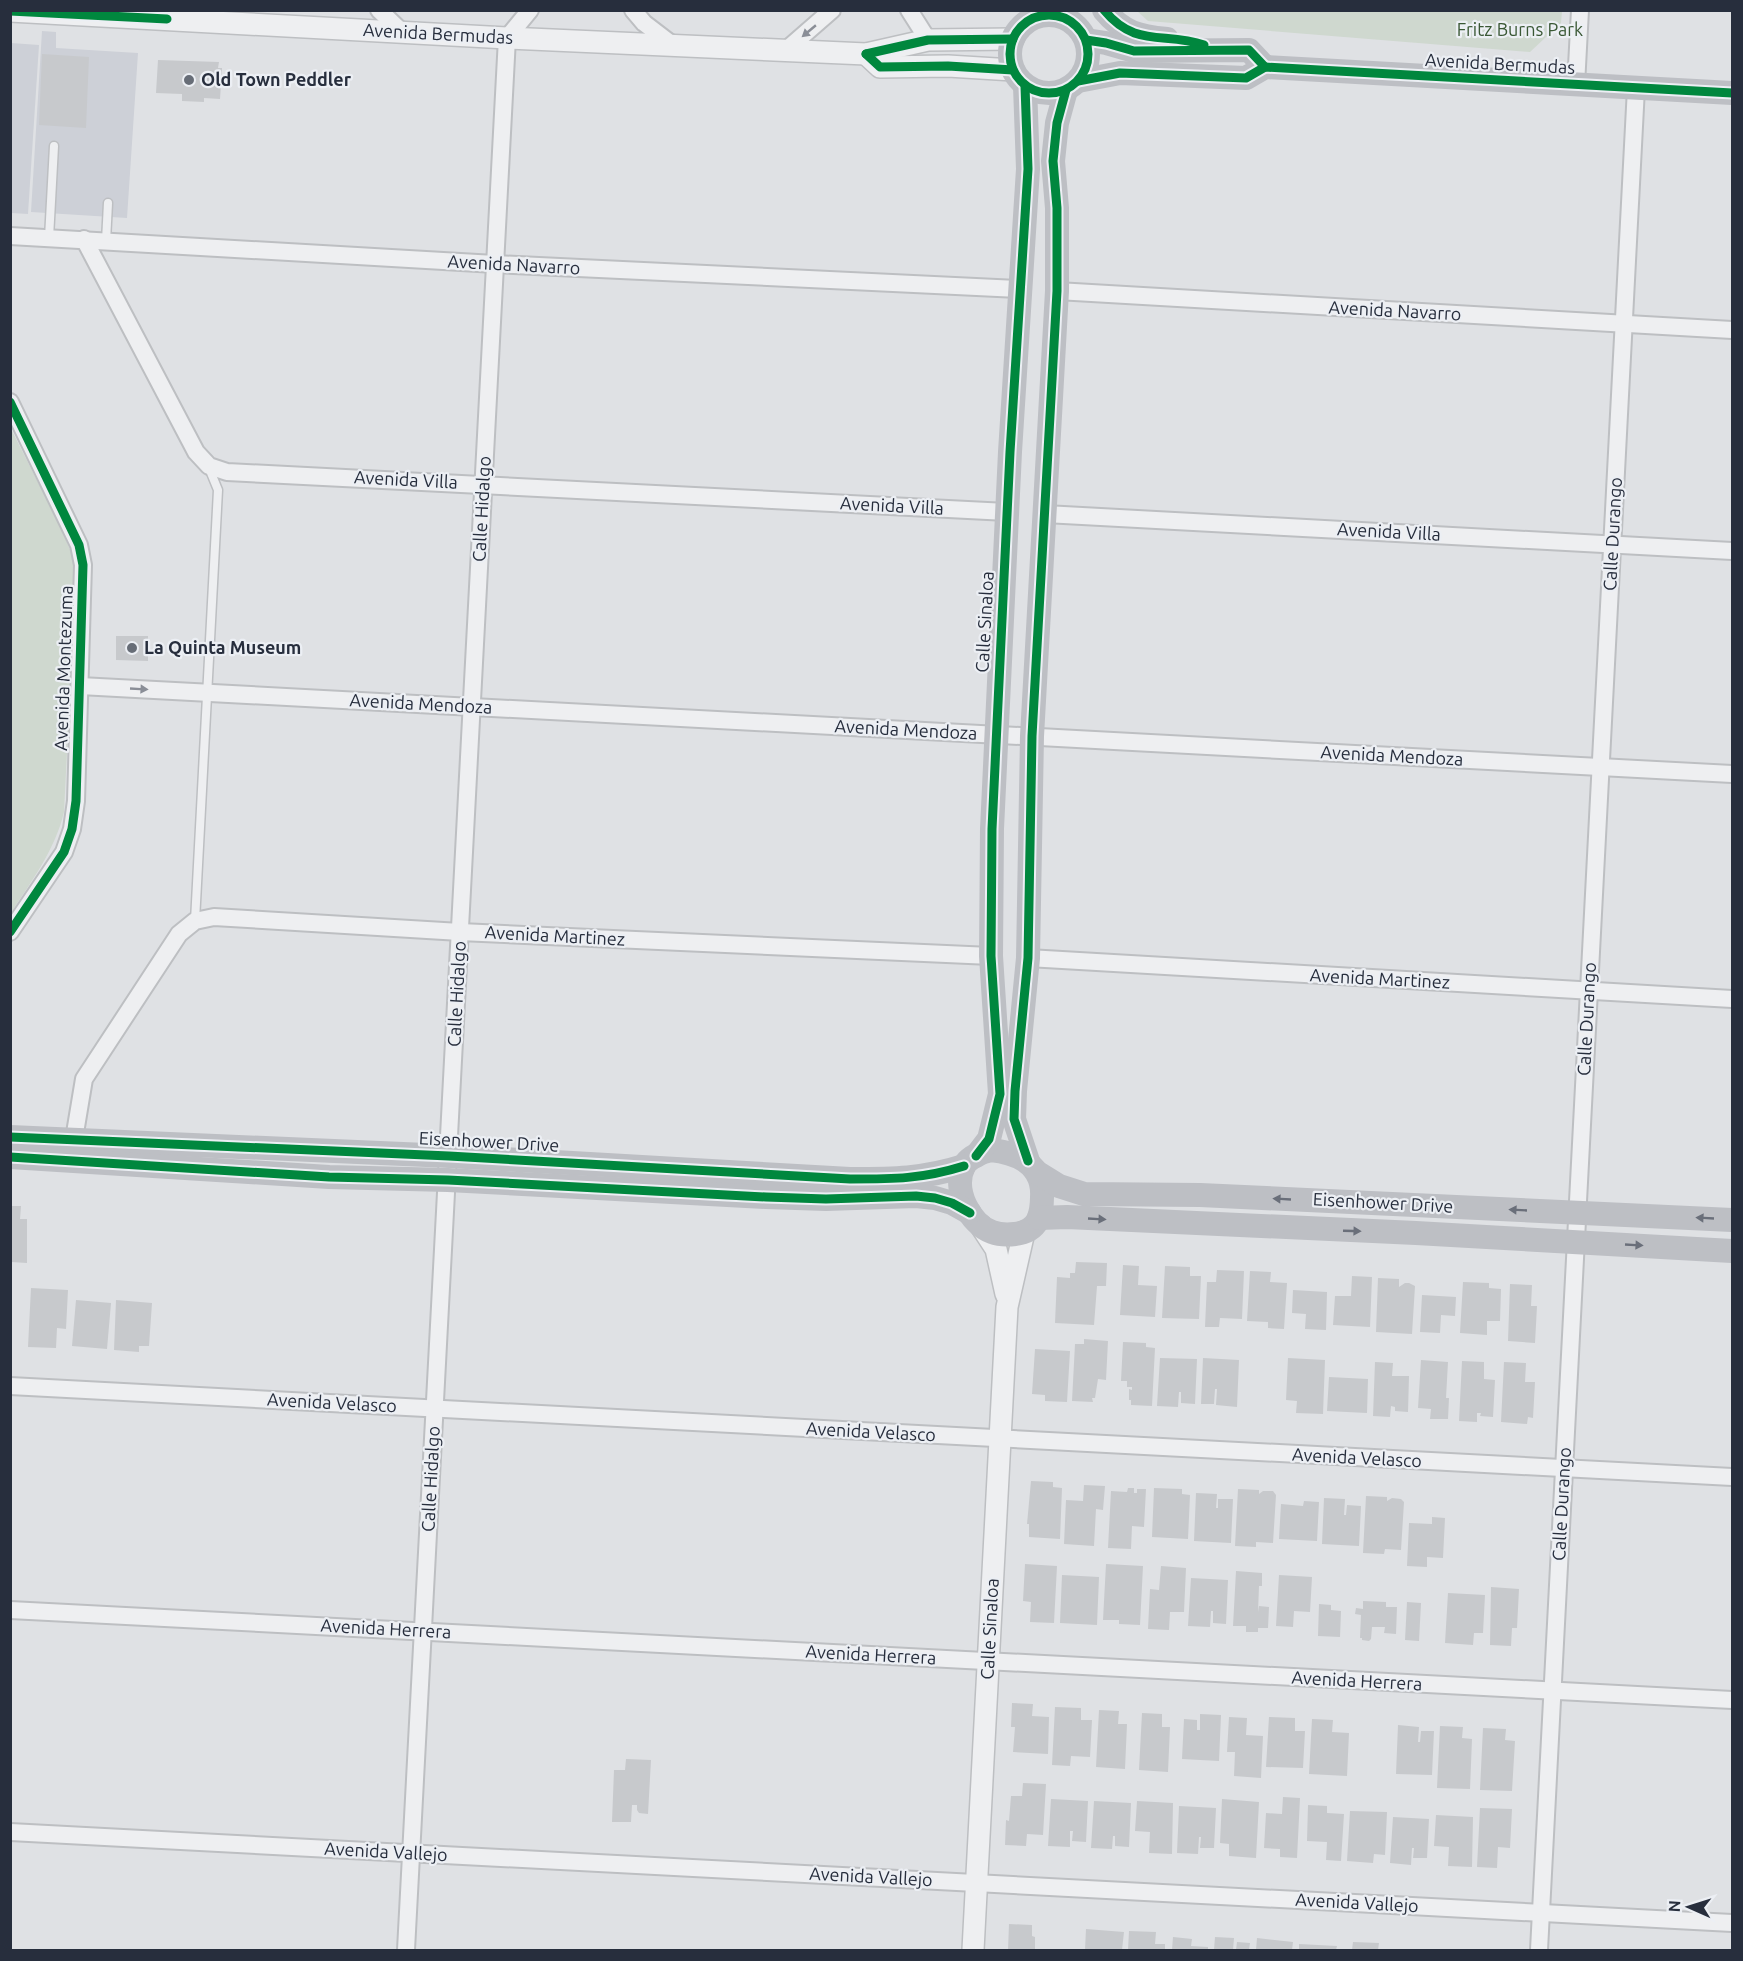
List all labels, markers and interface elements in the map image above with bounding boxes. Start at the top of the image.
street label: Avenida Bermudas [362,19,514,47]
park label: Fritz Burns Park [1457,19,1583,39]
one-way arrow [802,24,817,37]
street label: Avenida Bermudas [1424,49,1576,77]
place label: Old Town Peddler [201,69,352,89]
marker: Old Town Peddler [182,73,196,87]
street label: Avenida Navarro [447,251,581,277]
street label: Avenida Navarro [1328,297,1462,323]
street label: Calle Hidalgo [468,455,494,562]
street label: Avenida Villa [354,466,458,492]
street label: Calle Durango [1599,477,1625,591]
street label: Avenida Villa [840,492,944,518]
street label: Avenida Villa [1337,518,1441,544]
street label: Calle Sinaloa [971,571,997,673]
street label: Avenida Montezuma [50,585,76,751]
place label: La Quinta Museum [144,637,301,657]
marker: La Quinta Museum [125,641,139,655]
one-way arrow [129,684,148,693]
street label: Avenida Mendoza [349,689,493,717]
street label: Avenida Mendoza [834,715,978,743]
street label: Avenida Mendoza [1320,741,1464,769]
street label: Avenida Martinez [484,921,626,949]
street label: Calle Hidalgo [443,940,469,1047]
street label: Calle Durango [1573,962,1599,1076]
street label: Avenida Martinez [1309,964,1451,992]
street label: Eisenhower Drive [418,1127,560,1155]
street label: Eisenhower Drive [1312,1188,1454,1216]
one-way arrow [1272,1194,1291,1203]
one-way arrow [1509,1205,1528,1214]
one-way arrow [1088,1214,1107,1224]
one-way arrow [1695,1214,1714,1223]
one-way arrow [1342,1227,1361,1236]
one-way arrow [1625,1241,1644,1250]
street label: Avenida Velasco [267,1389,398,1415]
street label: Avenida Velasco [806,1418,937,1444]
street label: Calle Hidalgo [417,1425,443,1532]
street label: Avenida Velasco [1292,1444,1423,1470]
street label: Calle Durango [1548,1447,1574,1561]
street label: Calle Sinaloa [976,1578,1002,1680]
street label: Avenida Herrera [320,1615,452,1641]
street label: Avenida Herrera [805,1641,937,1667]
street label: Avenida Herrera [1291,1667,1423,1693]
street label: Avenida Vallejo [324,1838,448,1864]
street label: Avenida Vallejo [809,1863,933,1889]
north arrow [1659,1877,1719,1937]
street label: Avenida Vallejo [1295,1889,1419,1915]
text: N [1665,1900,1683,1913]

